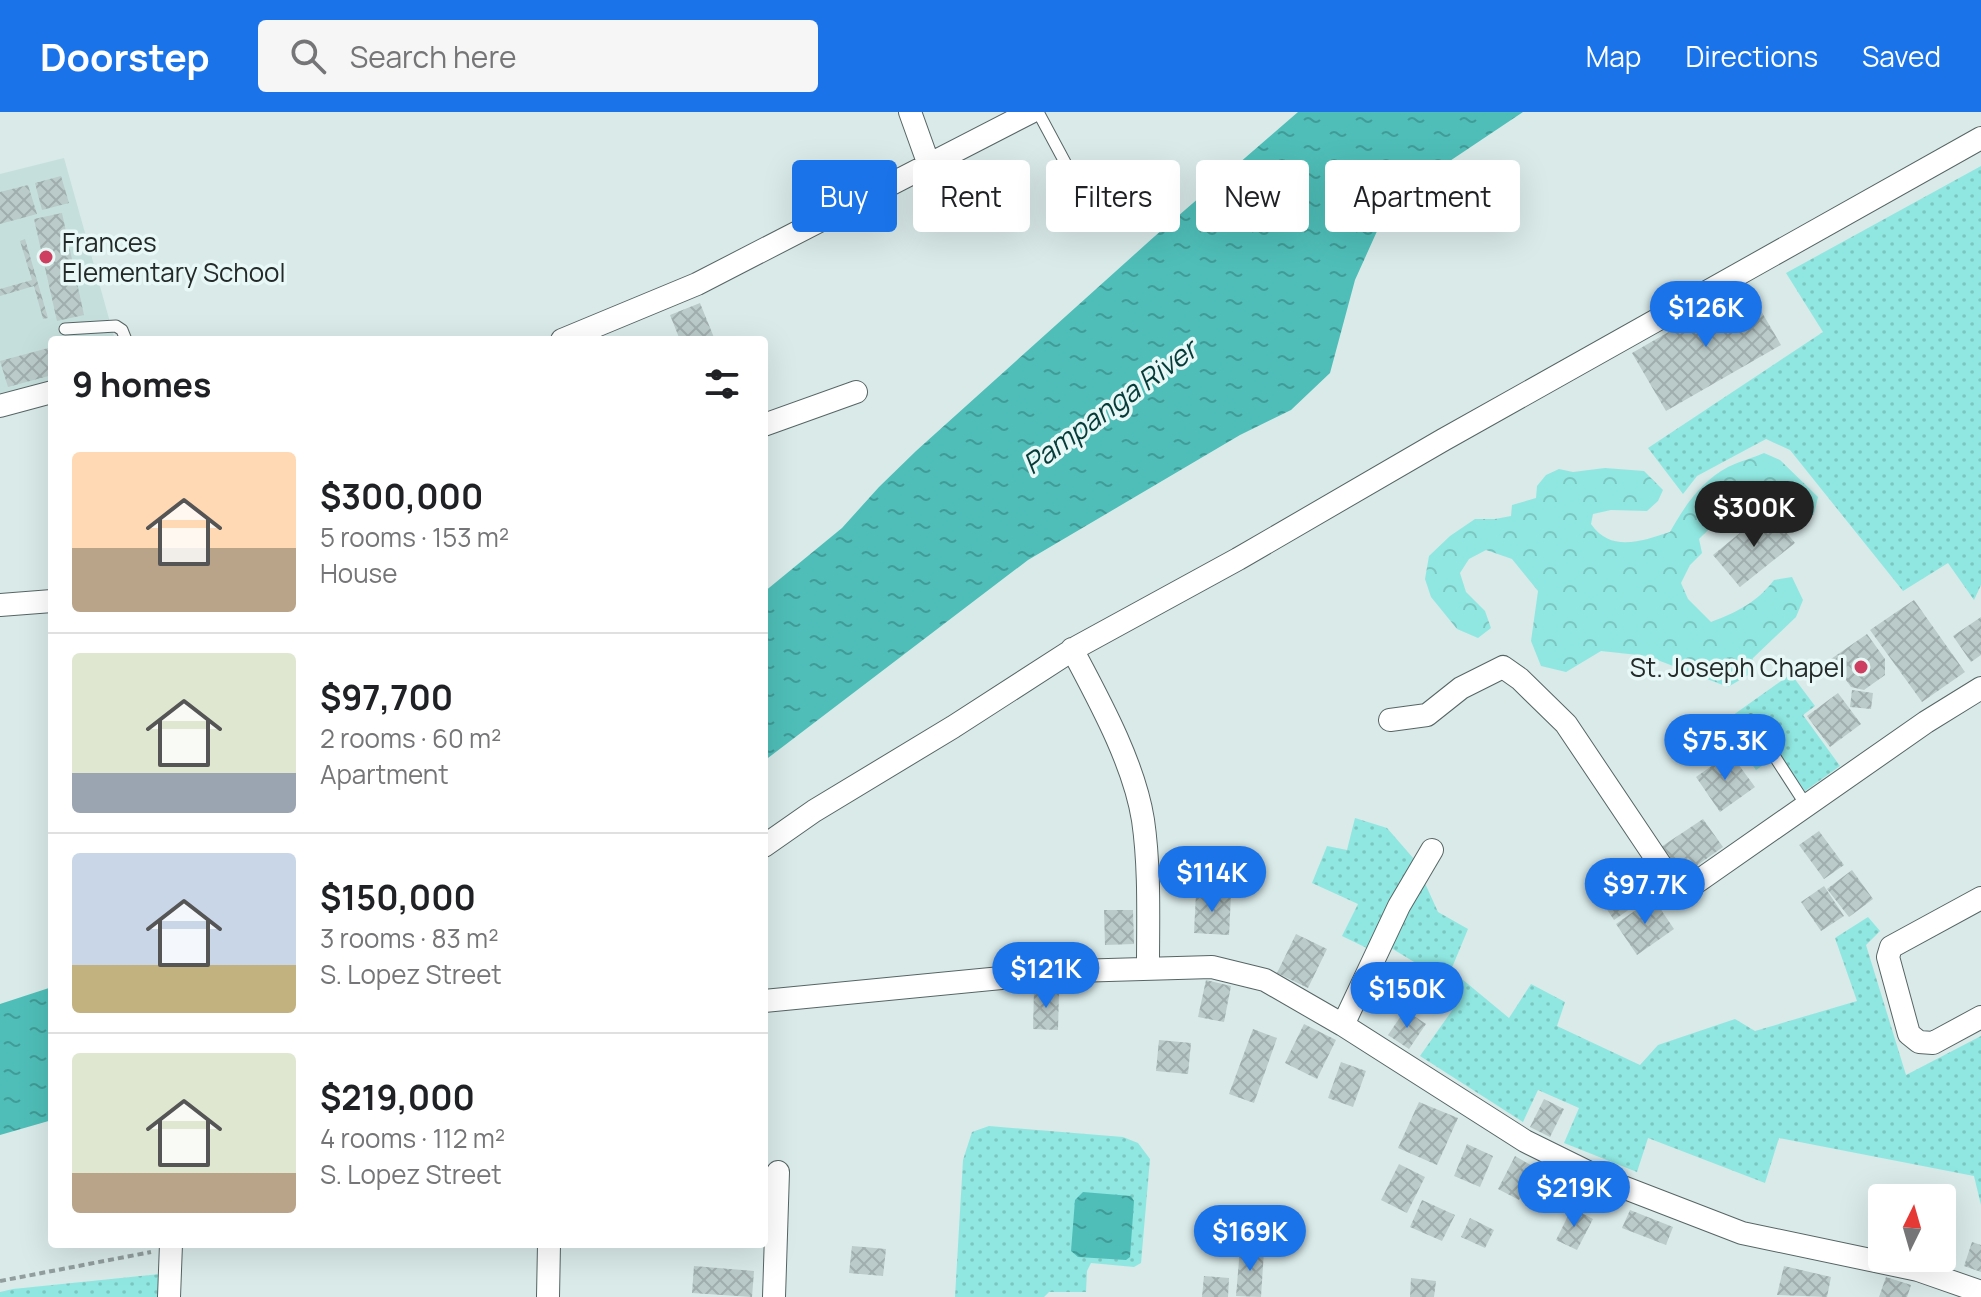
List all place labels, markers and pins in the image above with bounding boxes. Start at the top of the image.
place label: Frances Elementary School [62,224,286,290]
marker: Frances Elementary School [37,248,55,266]
pin: $126K [1650,281,1762,349]
pin: $300K [1698,481,1810,549]
place label: St. Joseph Chapel [1630,649,1845,685]
marker: St. Joseph Chapel [1852,658,1870,676]
pin: $75.3K [1660,714,1790,782]
pin: $114K [1156,846,1268,914]
pin: $97.7K [1580,858,1710,926]
pin: $121K [990,942,1102,1010]
pin: $150K [1351,962,1463,1030]
pin: $219K [1518,1161,1630,1229]
pin: $169K [1194,1205,1306,1273]

